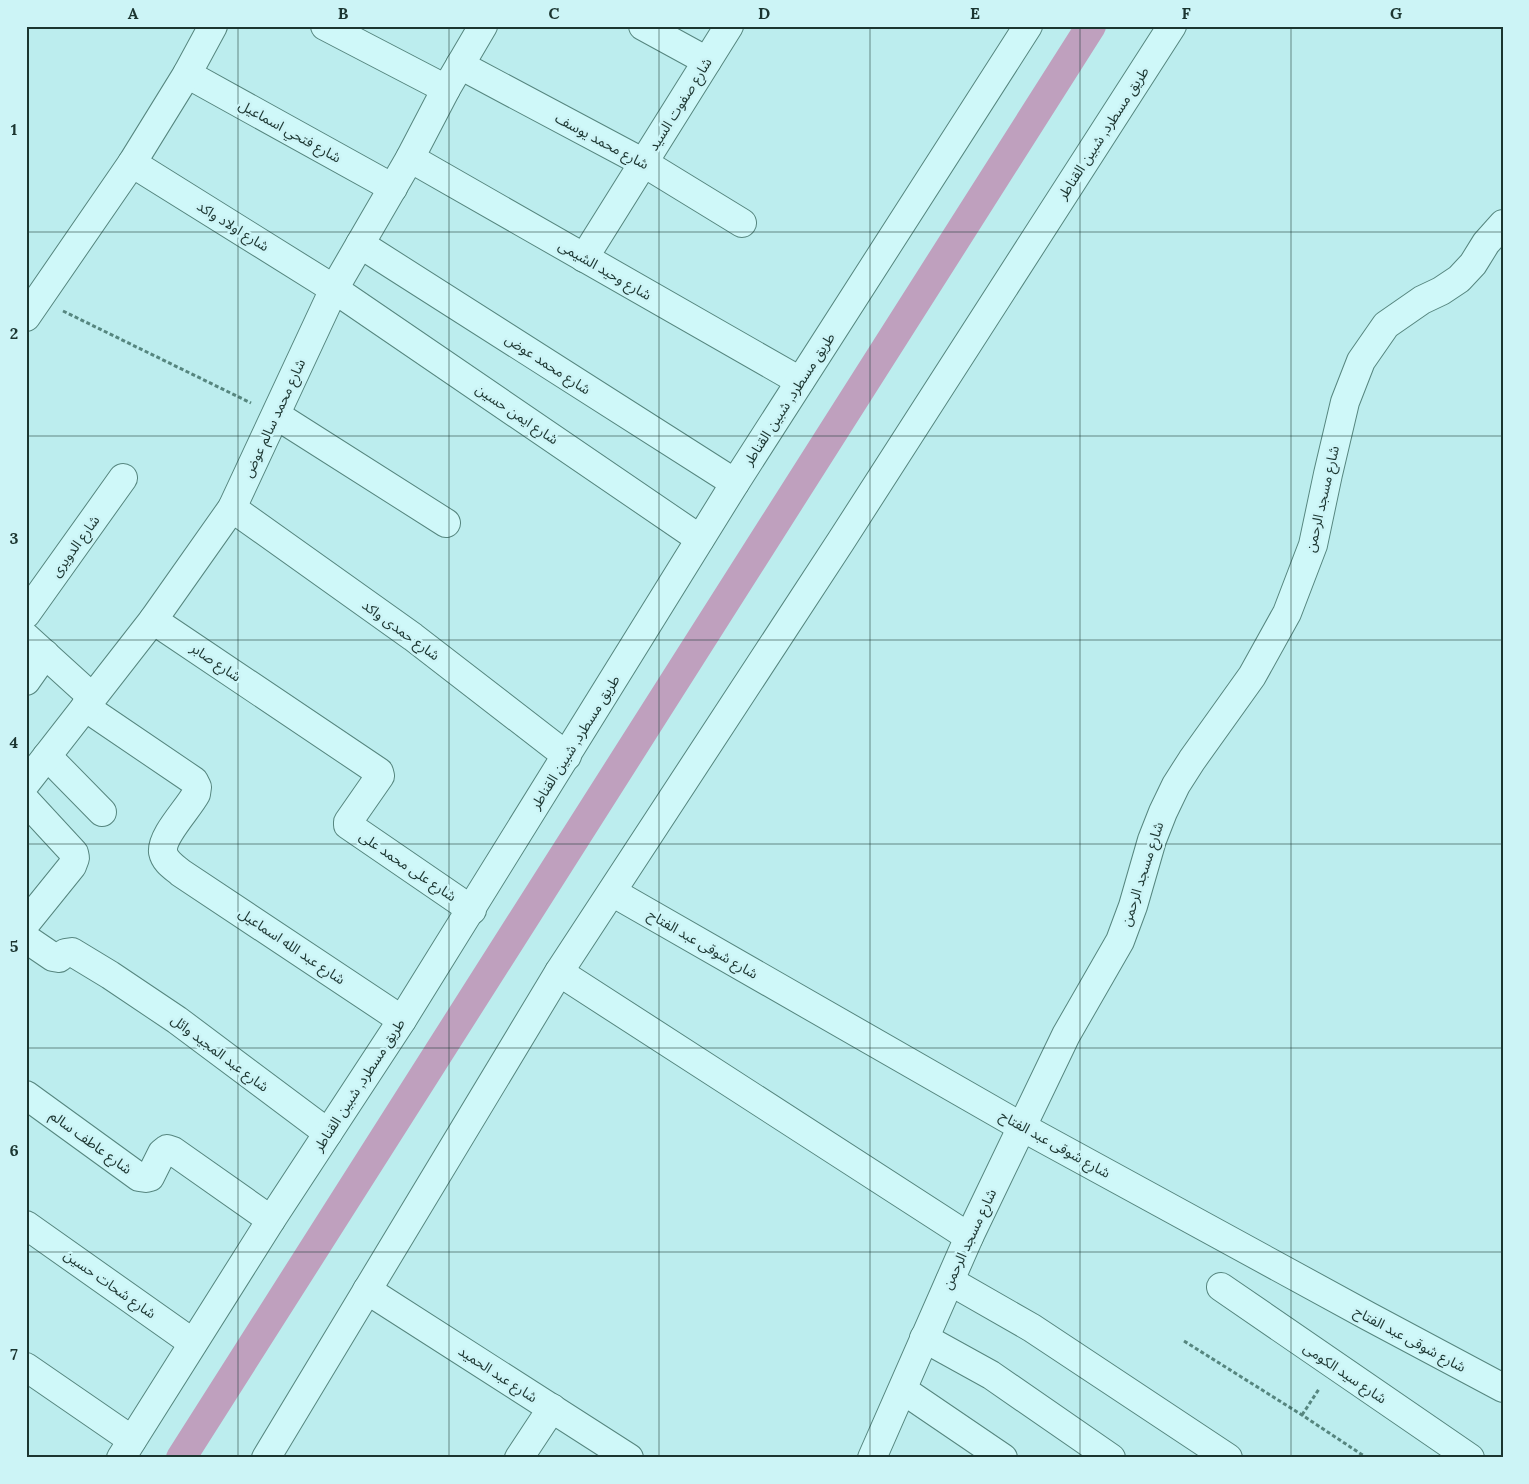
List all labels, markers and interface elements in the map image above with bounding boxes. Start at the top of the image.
text: A [128,3,139,23]
text: B [338,3,349,23]
text: C [548,3,560,23]
text: D [758,3,770,23]
text: E [970,3,980,23]
text: F [1181,3,1191,23]
text: G [1390,3,1402,23]
street label: شارع صفوت السيد [644,54,717,155]
street label: طريق مسطرد, شبين القناطر [1053,63,1154,204]
street label: شارع فتحي اسماعيل [235,95,344,169]
street label: شارع محمد يوسف [551,109,652,175]
text: 1 [11,119,17,139]
street label: شارع اولاد واكد [192,197,273,257]
street label: شارع وحيد الشيمى [554,236,655,306]
text: 2 [10,323,18,343]
street label: طريق مسطرد, شبين القناطر [739,329,840,470]
street label: شارع محمد عوض [501,330,594,400]
street label: شارع محمد سالم عوض [239,356,311,481]
street label: شارع ايمن حسين [471,380,562,450]
street label: شارع مسجد الرحمن [1301,444,1345,554]
street label: شارع الدويرى [47,512,105,582]
text: 3 [10,528,19,548]
street label: شارع حمدى واكد [357,596,443,666]
street label: شارع صابر [185,638,245,687]
street label: طريق مسطرد, شبين القناطر [526,672,624,814]
text: 4 [10,732,19,752]
street label: شارع مسجد الرحمن [1117,819,1169,929]
street label: شارع على محمد على [355,827,460,907]
street label: شارع عبد الله اسماعيل [234,904,349,990]
street label: شارع شوقى عبد الفتاح [644,905,761,985]
text: 5 [10,936,19,956]
street label: شارع عبد المجيد وائل [166,1010,272,1097]
street label: طريق مسطرد, شبين القناطر [309,1015,410,1156]
street label: شارع عاطف سالم [45,1106,136,1179]
street label: شارع شوقى عبد الفتاح [995,1106,1114,1184]
text: 6 [9,1140,19,1160]
street label: شارع مسجد الرحمن [938,1186,1002,1293]
street label: شارع شحات حسين [59,1246,159,1324]
street label: شارع شوقى عبد الفتاح [1350,1302,1469,1378]
street label: شارع سيد الكومى [1299,1339,1390,1409]
street label: شارع عبد الحميد [454,1342,541,1408]
text: 7 [10,1344,18,1364]

